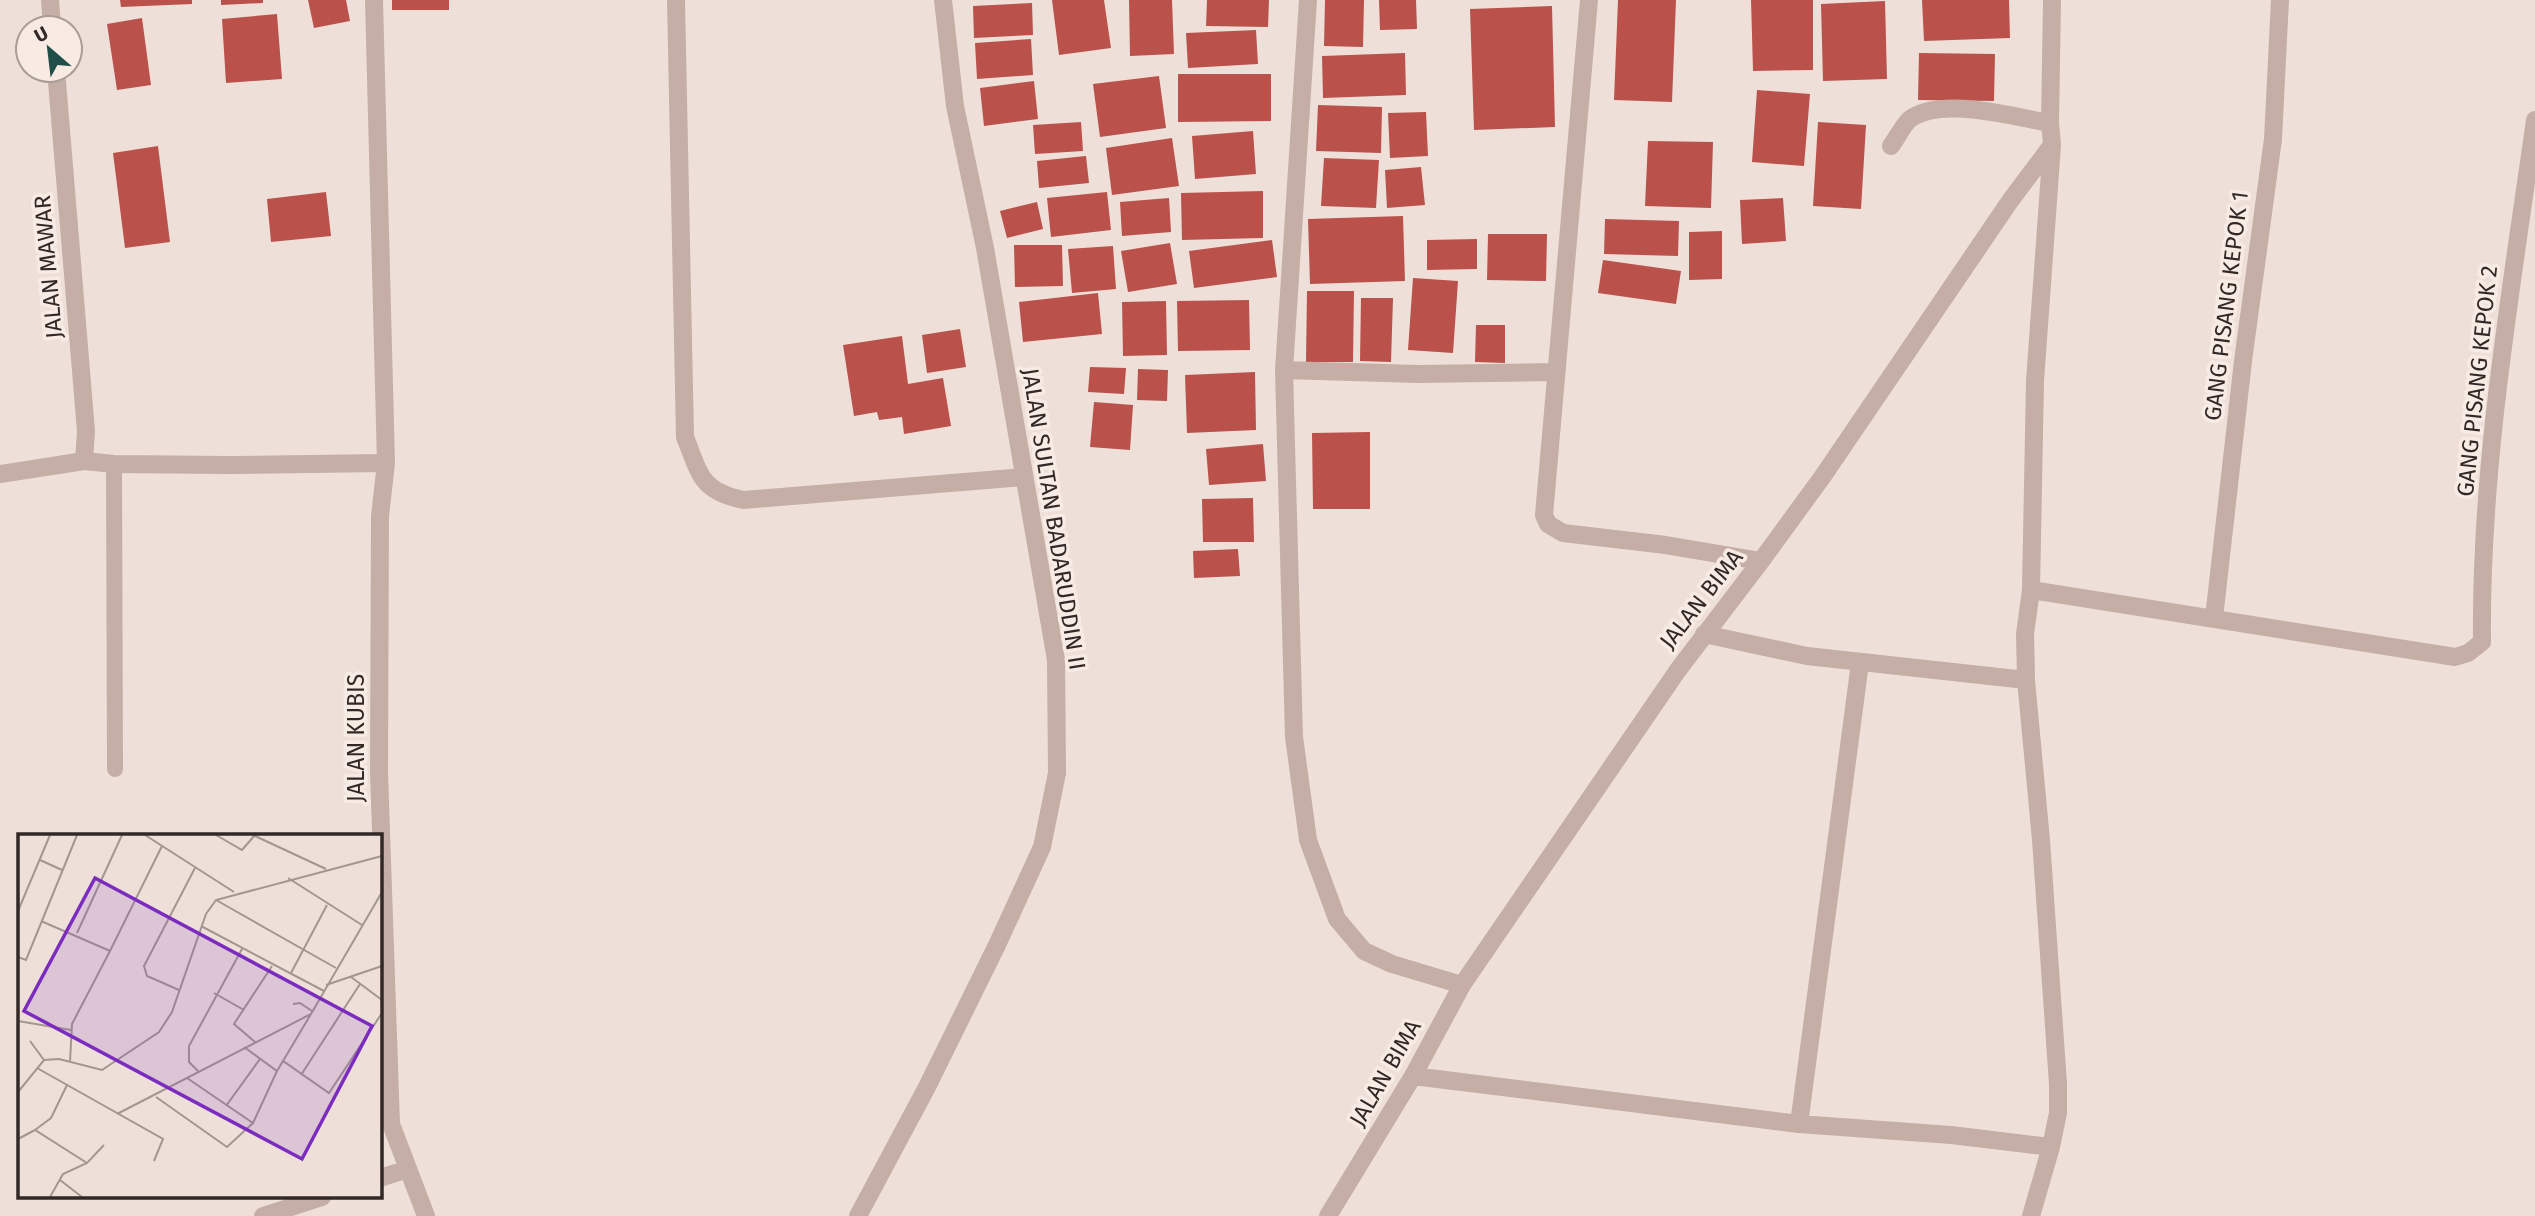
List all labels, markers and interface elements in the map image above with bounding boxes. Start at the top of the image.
north arrow [14,14,84,84]
text: U [30,21,52,47]
street label: GANG PISANG KEPOK 1 [2198,190,2254,422]
street label: JALAN MAWAR [28,194,68,340]
street label: GANG PISANG KEPOK 2 [2451,264,2503,498]
street label: JALAN SULTAN BADARUDDIN II [1016,366,1092,672]
street label: JALAN BIMA [1653,543,1749,654]
street label: JALAN KUBIS [342,674,370,802]
inset map [18,834,382,1198]
street label: JALAN BIMA [1343,1014,1427,1131]

